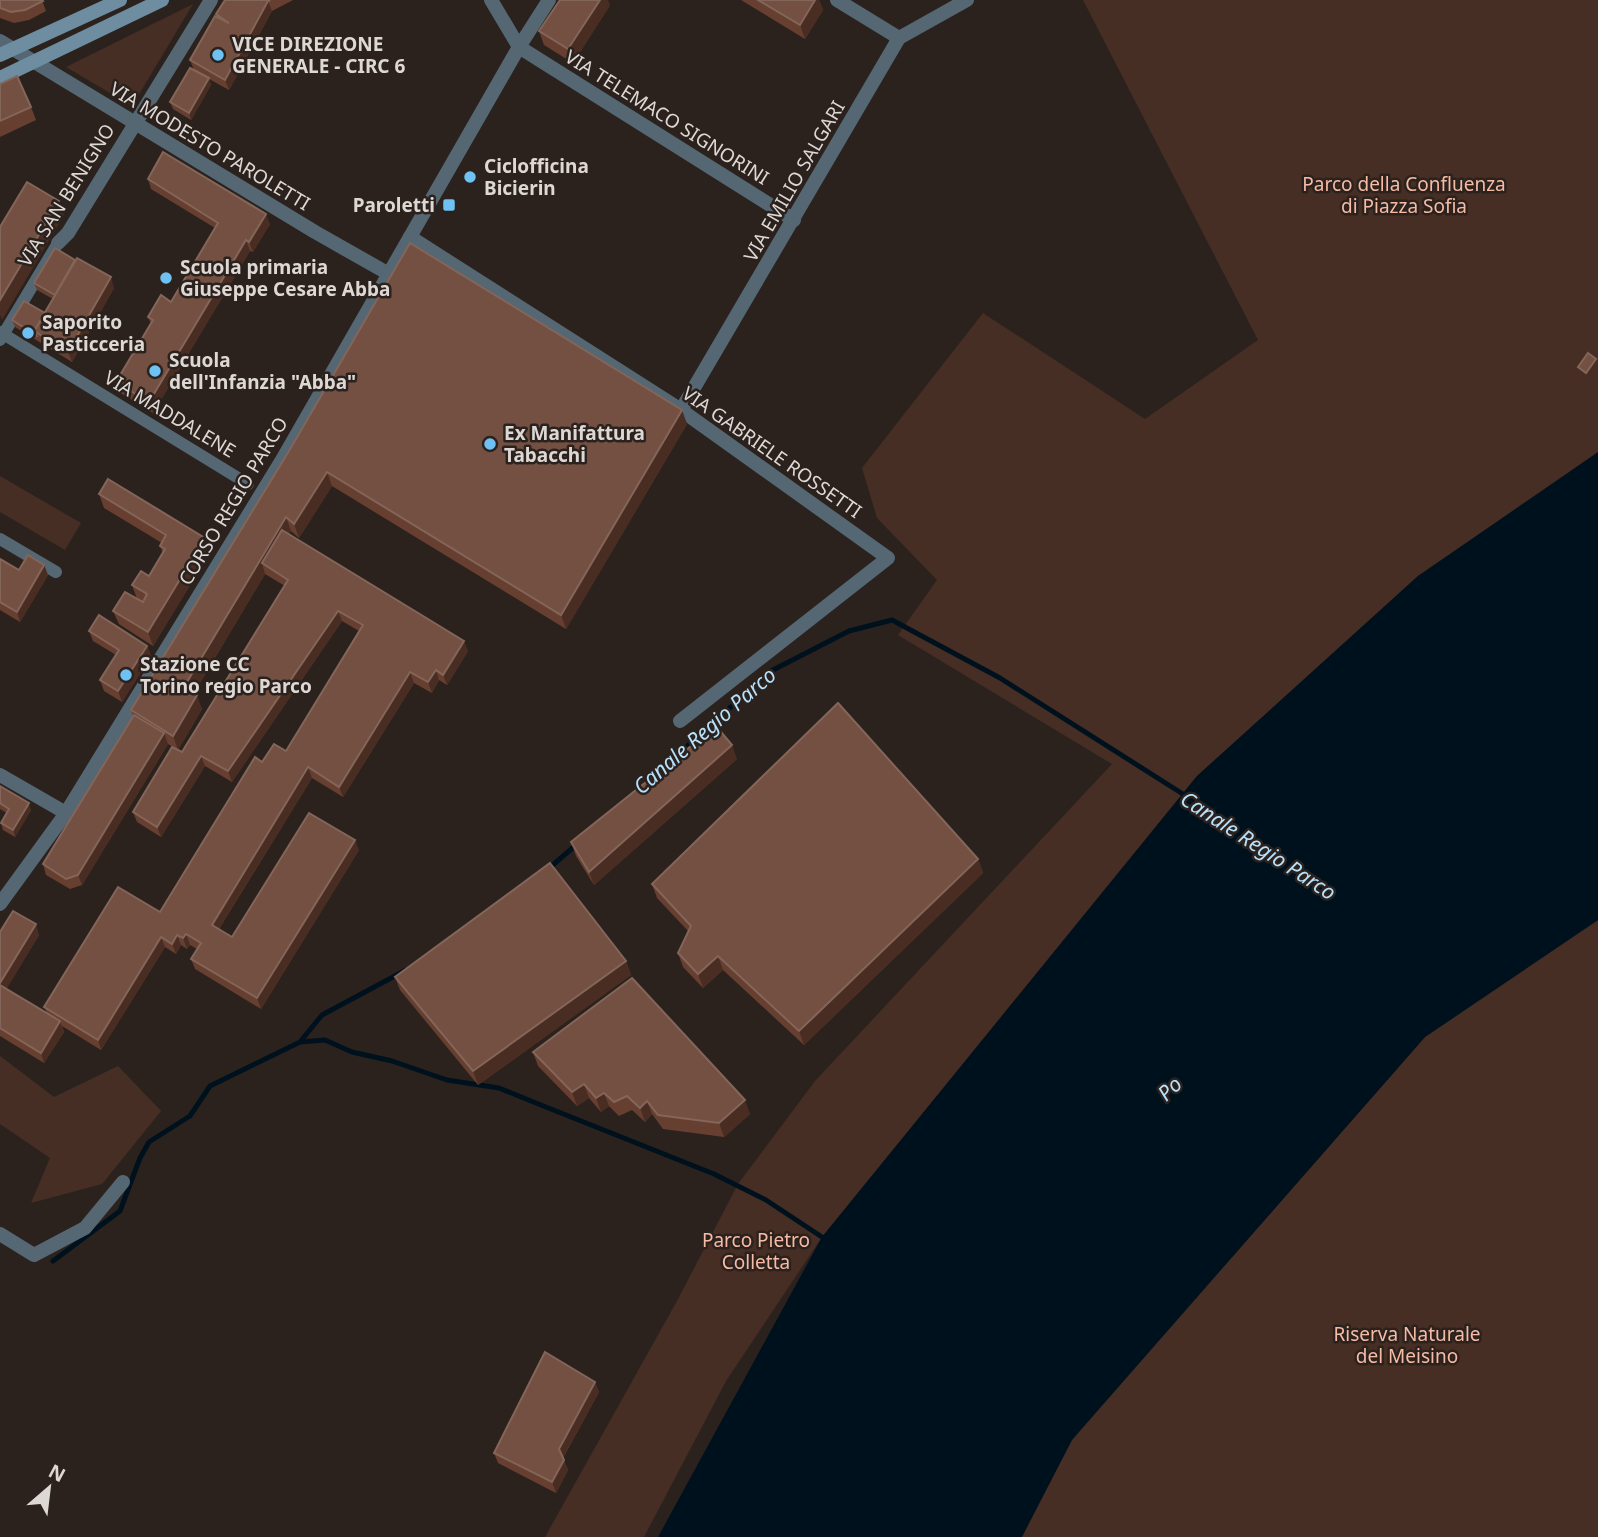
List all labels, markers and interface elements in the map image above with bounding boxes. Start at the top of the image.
place label: VICE DIREZIONE GENERALE - CIRC 6 [232,31,406,79]
street label: VIA TELEMACO SIGNORINI [560,43,774,191]
marker: VICE DIREZIONE GENERALE - CIRC 6 [210,47,226,63]
street label: VIA MODESTO PAROLETTI [105,76,315,216]
street label: VIA EMILIO SALGARI [737,96,851,266]
street label: VIA SAN BENIGNO [12,119,120,271]
place label: Ciclofficina Bicierin [484,153,589,201]
marker: Ciclofficina Bicierin [462,169,478,185]
park label: Parco della Confluenza di Piazza Sofia [1302,171,1506,219]
place label: Paroletti [353,192,435,218]
marker: Paroletti [441,197,457,213]
place label: Scuola primaria Giuseppe Cesare Abba [180,254,390,302]
marker: Scuola primaria Giuseppe Cesare Abba [158,270,174,286]
place label: Saporito Pasticceria [42,309,145,357]
marker: Saporito Pasticceria [20,325,36,341]
place label: Scuola dell'Infanzia "Abba" [169,347,356,395]
marker: Scuola dell'Infanzia "Abba" [147,363,163,379]
street label: VIA MADDALENE [99,364,241,464]
street label: VIA GABRIELE ROSSETTI [677,380,867,524]
street label: CORSO REGIO PARCO [172,412,294,590]
place label: Ex Manifattura Tabacchi [504,420,645,468]
marker: Ex Manifattura Tabacchi [482,436,498,452]
place label: Stazione CC Torino regio Parco [140,651,312,699]
water label: Canale Regio Parco [627,661,782,800]
marker: Stazione CC Torino regio Parco [118,667,134,683]
water label: Canale Regio Parco [1175,784,1342,906]
water label: Po [1151,1070,1188,1107]
park label: Parco Pietro Colletta [702,1227,810,1275]
park label: Riserva Naturale del Meisino [1333,1321,1481,1369]
north arrow [14,1453,84,1523]
text: N [44,1458,70,1488]

